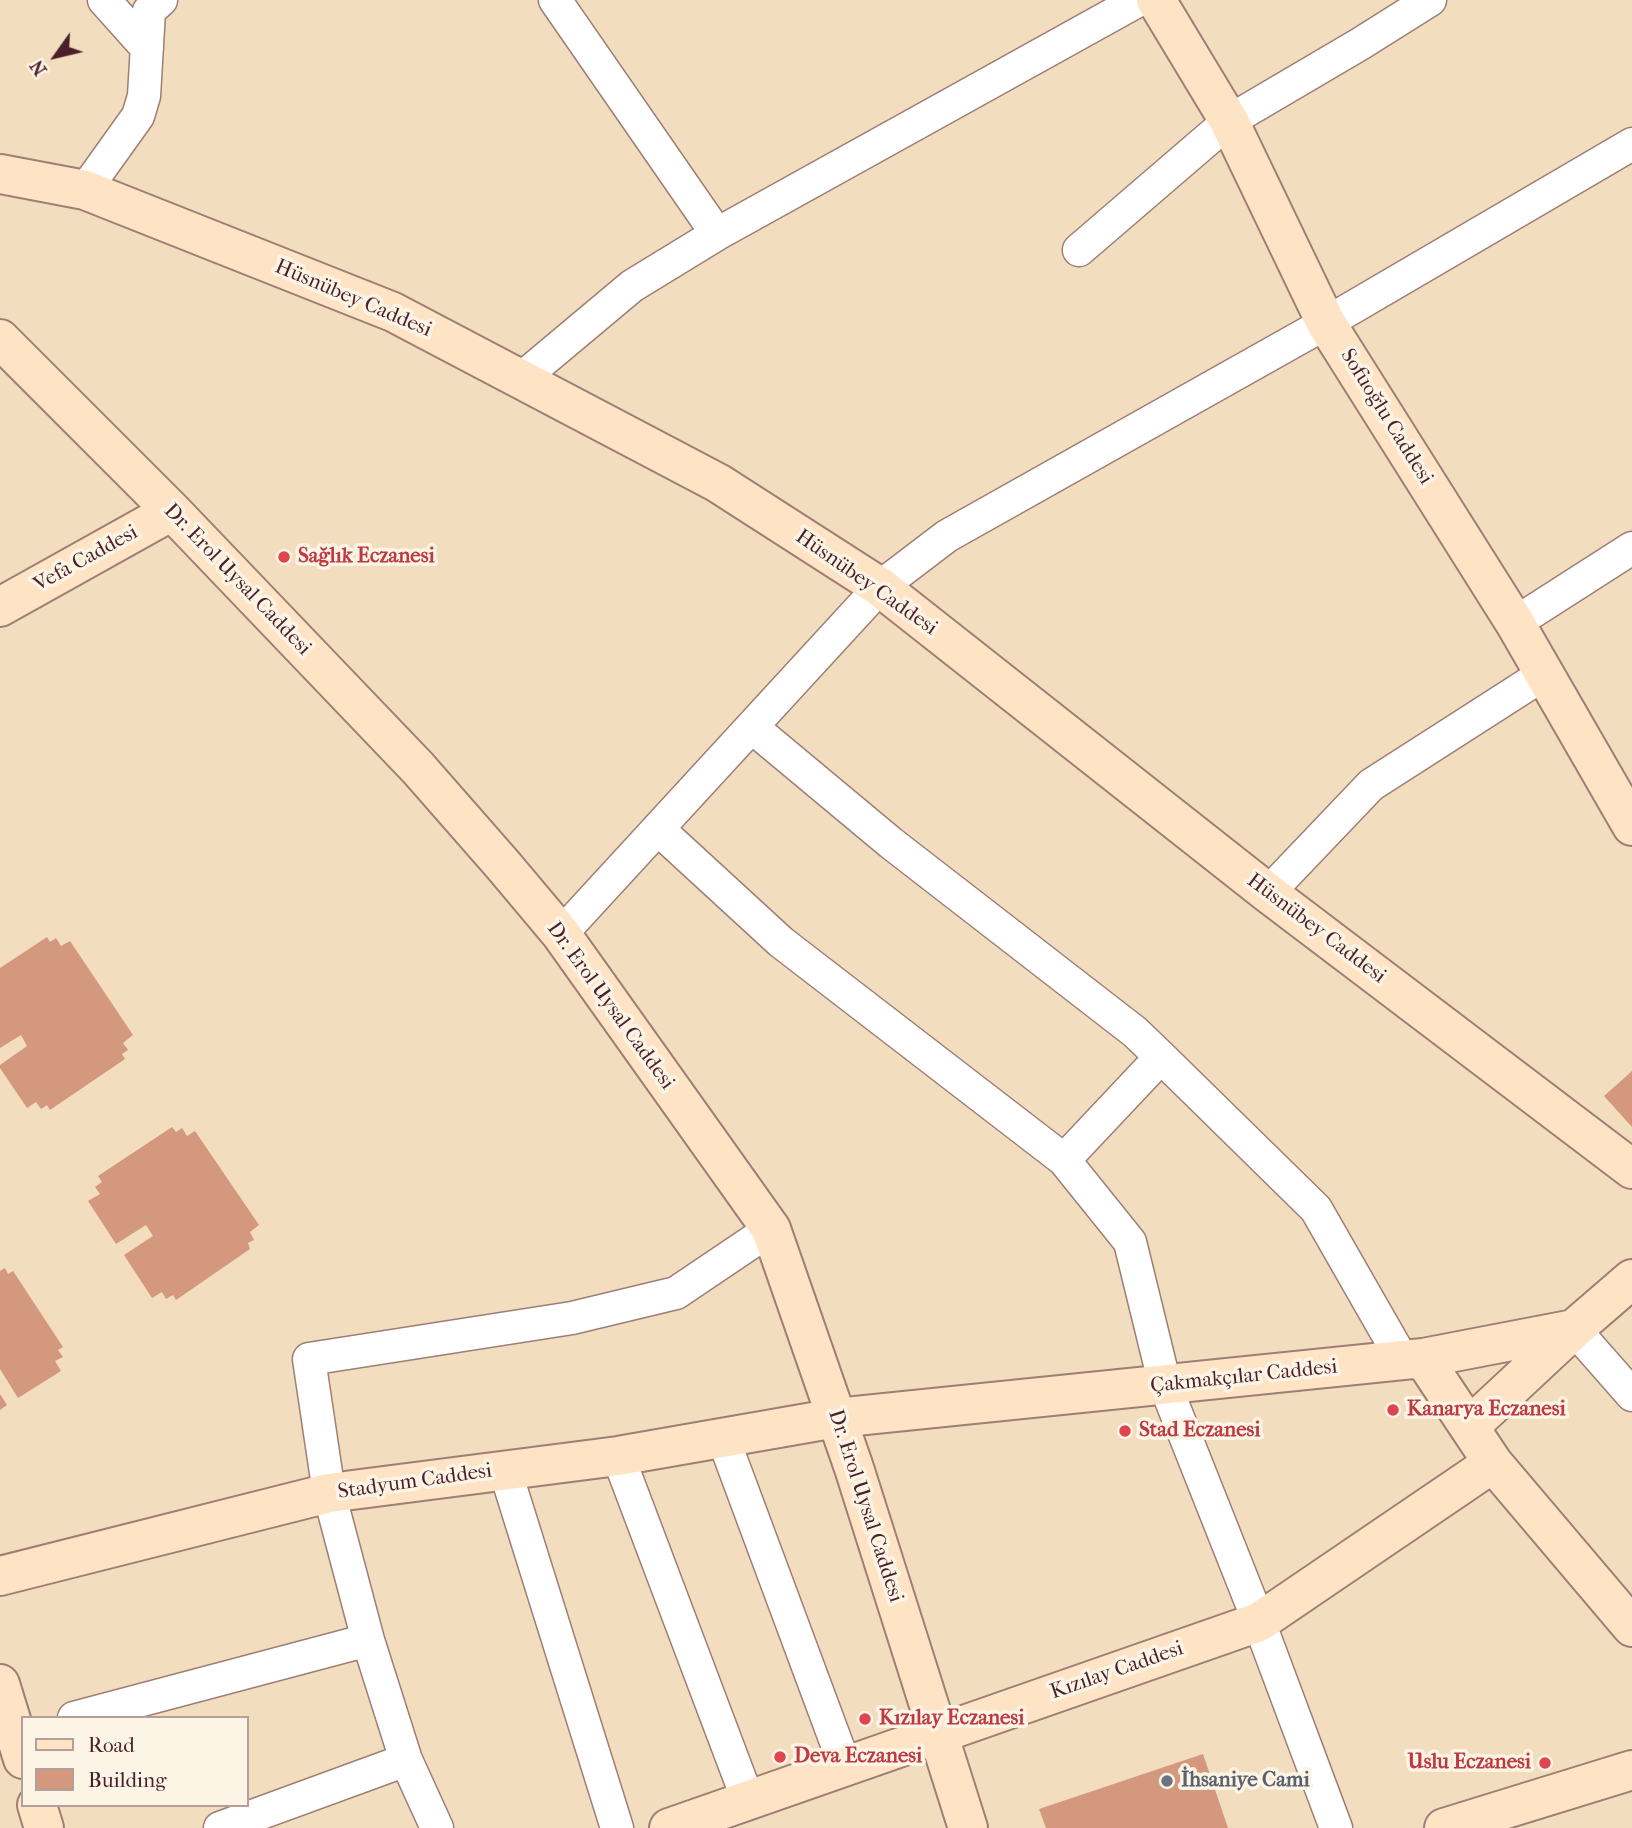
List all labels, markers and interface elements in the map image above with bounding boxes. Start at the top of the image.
north arrow [21,21,91,91]
text: N [25,56,52,80]
street label: Hüsnübey Caddesi [271,255,435,343]
street label: Sofuoğlu Caddesi [1334,345,1438,489]
street label: Dr. Erol Uysal Caddesi [158,499,316,661]
street label: Vefa Caddesi [30,520,142,598]
street label: Hüsnübey Caddesi [790,525,942,641]
place label: Sağlık Eczanesi [298,544,435,570]
marker: Sağlık Eczanesi [276,549,292,565]
street label: Hüsnübey Caddesi [1241,869,1391,989]
street label: Dr. Erol Uysal Caddesi [541,917,679,1095]
street label: Çakmakçılar Caddesi [1149,1355,1339,1399]
place label: Kanarya Eczanesi [1407,1397,1566,1423]
marker: Kanarya Eczanesi [1385,1402,1401,1418]
street label: Dr. Erol Uysal Caddesi [822,1406,908,1606]
place label: Stad Eczanesi [1139,1418,1260,1444]
marker: Stad Eczanesi [1117,1423,1133,1439]
street label: Stadyum Caddesi [336,1459,494,1505]
street label: Kızılay Caddesi [1047,1636,1187,1706]
place label: Kızılay Eczanesi [879,1706,1024,1732]
marker: Kızılay Eczanesi [857,1711,873,1727]
legend [21,1716,248,1807]
text: Road [88,1733,135,1757]
place label: Deva Eczanesi [794,1744,922,1770]
marker: Deva Eczanesi [772,1749,788,1765]
place label: Uslu Eczanesi [1407,1750,1531,1776]
marker: Uslu Eczanesi [1537,1755,1553,1771]
text: Building [88,1768,166,1792]
place label: İhsaniye Cami [1181,1768,1310,1794]
marker: İhsaniye Cami [1159,1773,1175,1789]

